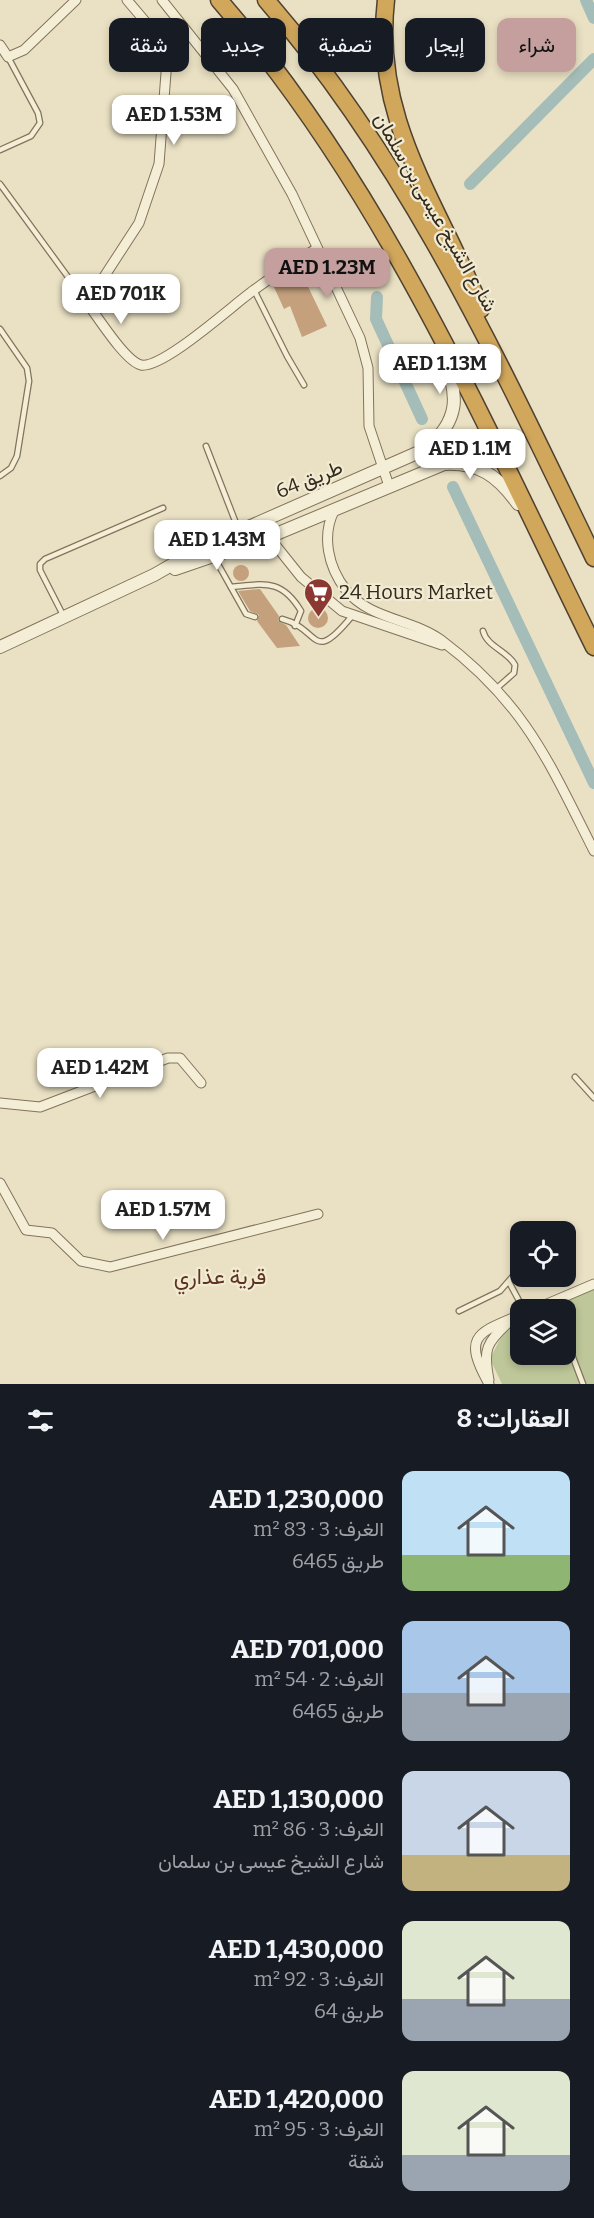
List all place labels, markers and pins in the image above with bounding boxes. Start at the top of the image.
pin: AED 1.53M [105,95,243,146]
pin: AED 1.23M [258,248,396,299]
pin: AED 701K [59,274,183,325]
pin: AED 1.13M [371,344,509,395]
pin: AED 1.1M [408,429,532,480]
pin: AED 1.43M [148,520,286,571]
supermarket icon: 24 Hours Market [302,576,334,618]
place label: 24 Hours Market [339,580,493,604]
pin: AED 1.42M [31,1048,169,1099]
pin: AED 1.57M [94,1190,232,1241]

